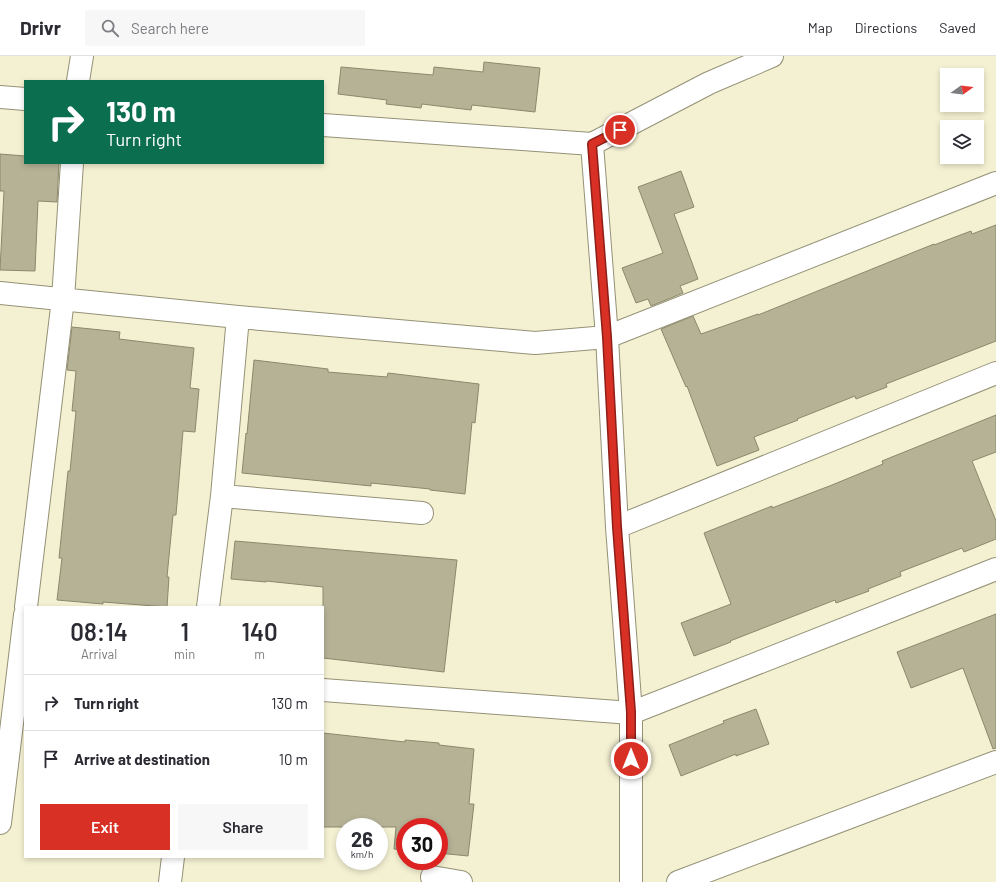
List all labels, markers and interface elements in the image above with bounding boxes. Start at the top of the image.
search box [85,10,365,46]
text: Drivr [20,16,61,39]
icon: search [99,17,121,39]
text: Search here [131,19,209,37]
text: Map [808,19,833,36]
text: Directions [855,19,917,36]
text: Saved [939,19,976,36]
north arrow [940,68,984,112]
map controls [940,68,984,164]
text: 130 m [106,94,176,128]
icon: right [40,96,92,148]
pin [603,113,637,147]
icon: arrive [609,119,631,141]
button: layers [940,120,984,164]
text: Turn right [106,128,182,150]
text: 08:14 [70,617,128,646]
text: 1 [180,617,189,646]
text: 140 [241,617,278,646]
text: Arrival [81,646,117,662]
text: min [174,646,195,662]
text: m [254,646,265,662]
icon: right [40,692,62,714]
text: Turn right [74,694,139,712]
text: 130 m [271,694,308,712]
position arrow [610,738,652,780]
icon: arrive [40,748,62,770]
text: Arrive at destination [74,750,210,768]
text: 10 m [279,750,308,768]
button: Exit [40,804,170,850]
button: Share [178,804,308,850]
speed limit sign: 30 [396,818,448,870]
text: 26 [351,827,373,851]
text: km/h [351,848,373,860]

